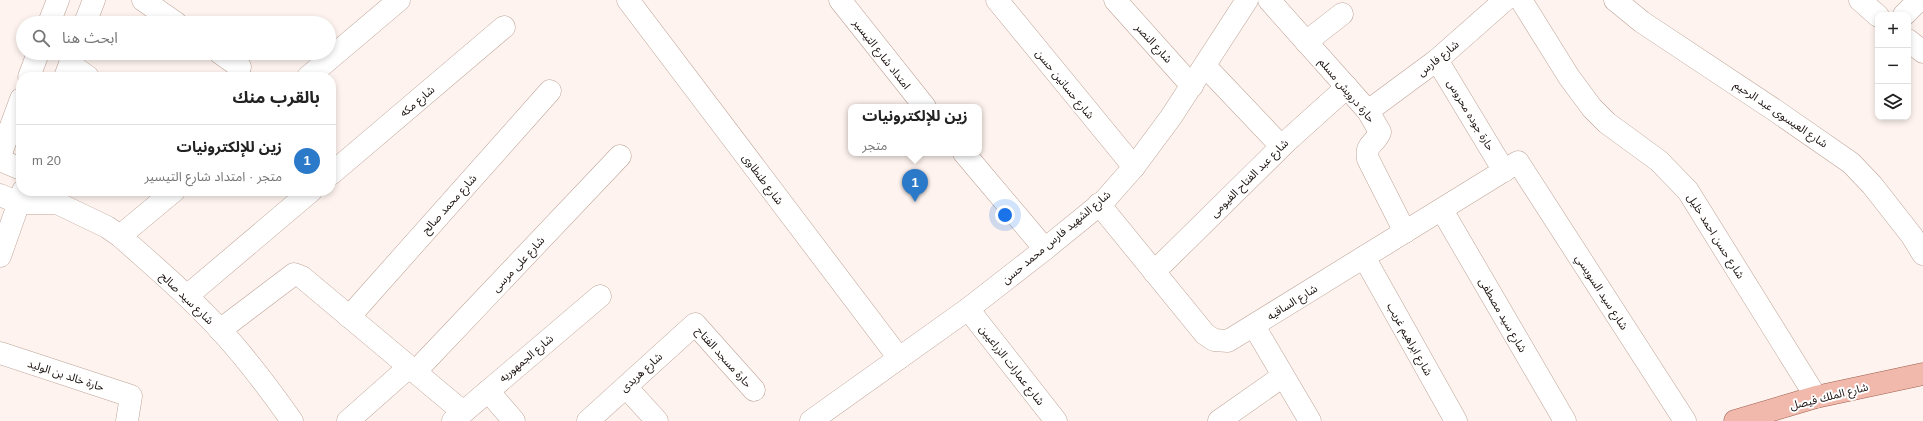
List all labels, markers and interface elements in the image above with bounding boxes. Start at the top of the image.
map controls [1875,12,1911,120]
button: + [1875,12,1911,48]
search box [16,16,336,60]
street label: امتداد شارع التيسير [849,16,913,93]
street label: شارع النصر [1131,20,1175,67]
icon: search [30,27,52,49]
text: ابحث هنا [62,29,118,46]
street label: شارع فارس [1415,37,1463,80]
street label: شارع حسانين حسن [1032,47,1097,123]
button: − [1875,48,1911,84]
street label: حارة درويش مسلم [1314,56,1378,127]
street label: حارة جوده محروس [1444,77,1497,154]
street label: شارع العيسوى عبد الرحيم [1730,78,1830,152]
street label: شارع مكه [397,83,438,120]
button: layers [1875,84,1911,120]
text: بالقرب منك [232,88,320,107]
popup [848,104,982,156]
text: زين للإلكترونيات [862,107,968,124]
street label: شارع عبد الفتاح الفيومى [1208,136,1292,221]
text: زين للإلكترونيات [177,138,282,155]
text: متجر [862,138,887,153]
street label: شارع طنطاوى [739,151,786,208]
text: 20 m [32,153,61,168]
text: 1 [303,153,311,168]
text: متجر · امتداد شارع التيسير [145,169,282,184]
pin: 1 [902,169,928,202]
street label: شارع محمد صالح [419,172,481,237]
street label: شارع الشهيد فارس محمد حسن [999,188,1114,287]
street label: شارع حسن احمد خليل [1683,191,1747,282]
your location [995,205,1015,225]
street label: شارع على مرسى [489,234,548,295]
street label: شارع سيد السويسي [1570,252,1631,334]
street label: شارع سيد صالح [157,270,216,328]
street label: شارع سيد مصطفى [1475,276,1529,356]
street label: شارع الساقيه [1265,282,1321,324]
street label: شارع ابراهيم غريب [1382,301,1435,379]
street label: شارع عمارات الزراعيين [976,323,1047,409]
street label: حارة مسجد الفتاح [692,324,755,391]
street label: شارع الجمهوريه [497,332,557,385]
street label: شارع هريدى [618,350,666,395]
street label: حارة خالد بن الوليد [26,357,106,394]
street label: شارع الملك فيصل [1789,380,1870,413]

